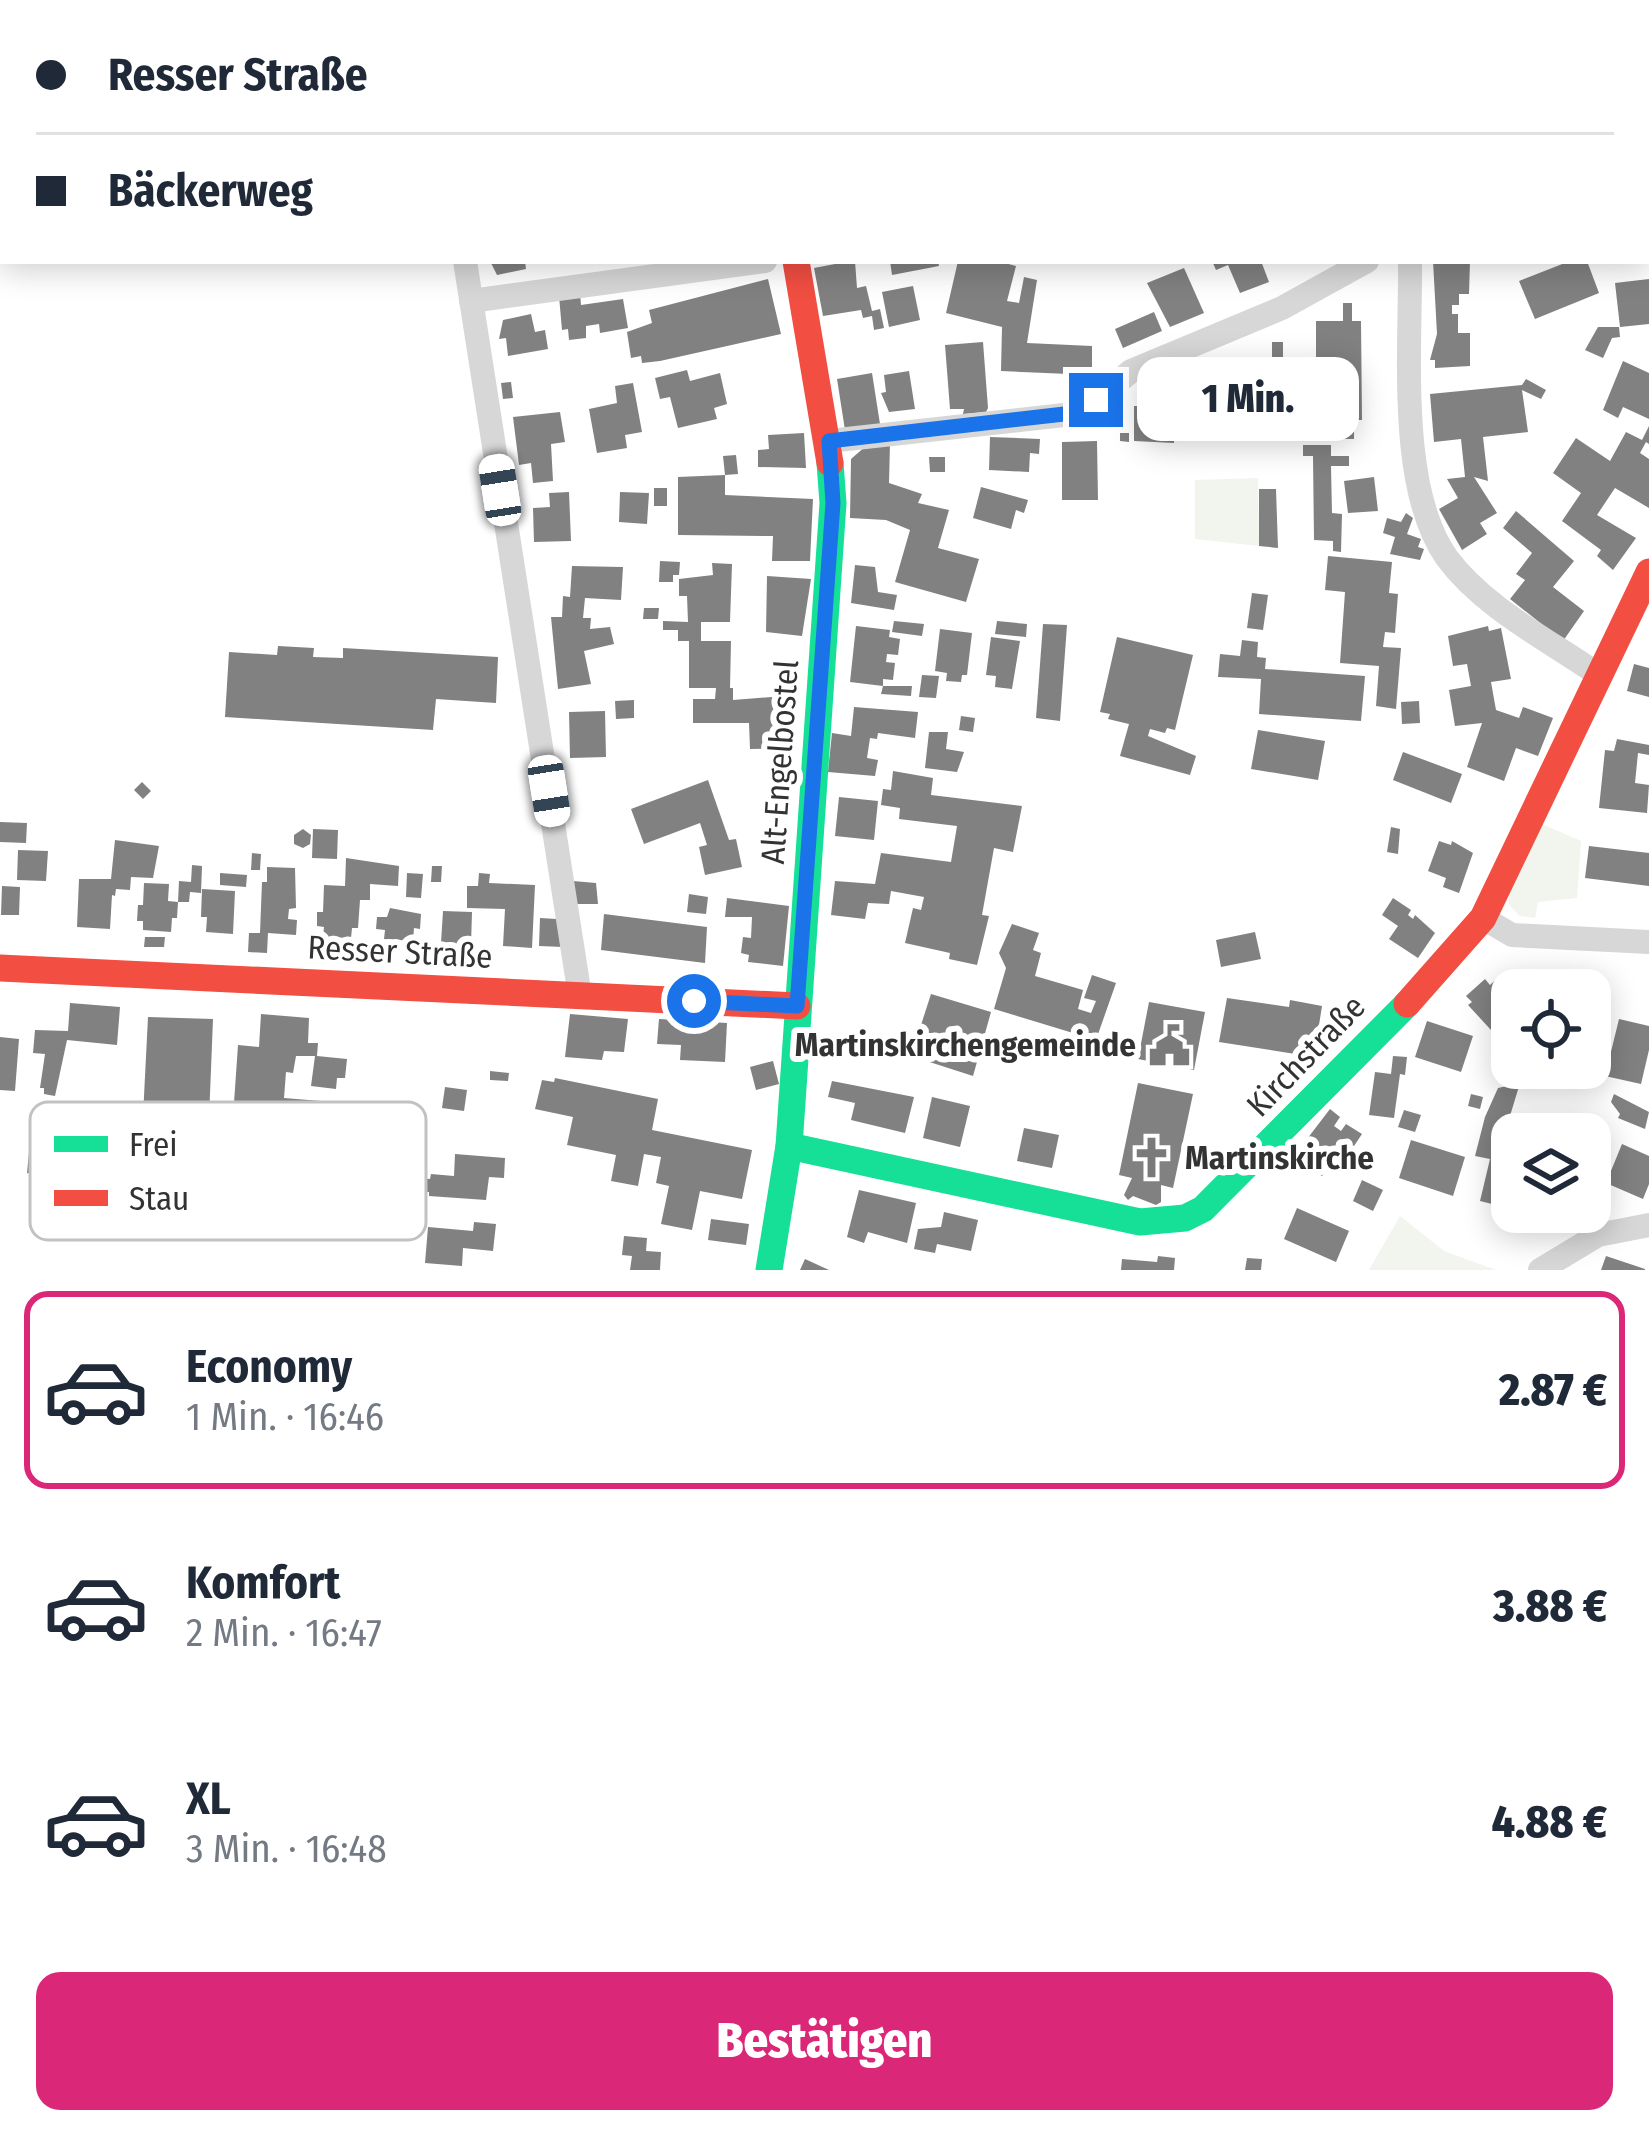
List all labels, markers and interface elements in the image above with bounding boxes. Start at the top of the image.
text: Resser Straße [108,48,368,102]
text: Bäckerweg [108,164,313,218]
callout: 1 Min. [1138,358,1360,442]
route end [1069,373,1123,427]
text: 1 Min. [1202,376,1294,422]
car [477,452,523,528]
street label: Alt-Engelbostel [753,658,807,865]
car [526,753,572,829]
street label: Resser Straße [307,927,493,977]
map controls [1491,969,1611,1233]
button: locate [1491,969,1611,1089]
route start [667,974,721,1028]
street label: Kirchstraße [1238,987,1374,1125]
public building icon: Martinskirchengemeinde [1147,1022,1193,1068]
place label: Martinskirchengemeinde [795,1025,1136,1065]
legend [30,1102,426,1240]
button: layers [1491,1113,1611,1233]
text: Frei [129,1125,178,1165]
church icon: Martinskirche [1128,1135,1174,1181]
place label: Martinskirche [1185,1138,1374,1178]
text: Stau [129,1179,189,1219]
icon: car [42,1336,150,1444]
text: Economy [186,1340,352,1394]
text: 2.87 € [1499,1363,1607,1417]
text: 1 Min. · 16:46 [186,1394,384,1440]
icon: car [42,1552,150,1660]
text: Komfort [186,1556,340,1610]
text: 3.88 € [1493,1579,1607,1633]
text: 2 Min. · 16:47 [186,1610,382,1656]
icon: car [42,1768,150,1876]
text: XL [186,1772,231,1826]
text: 4.88 € [1491,1795,1607,1849]
text: 3 Min. · 16:48 [186,1826,387,1872]
button: Bestätigen [36,1972,1613,2110]

